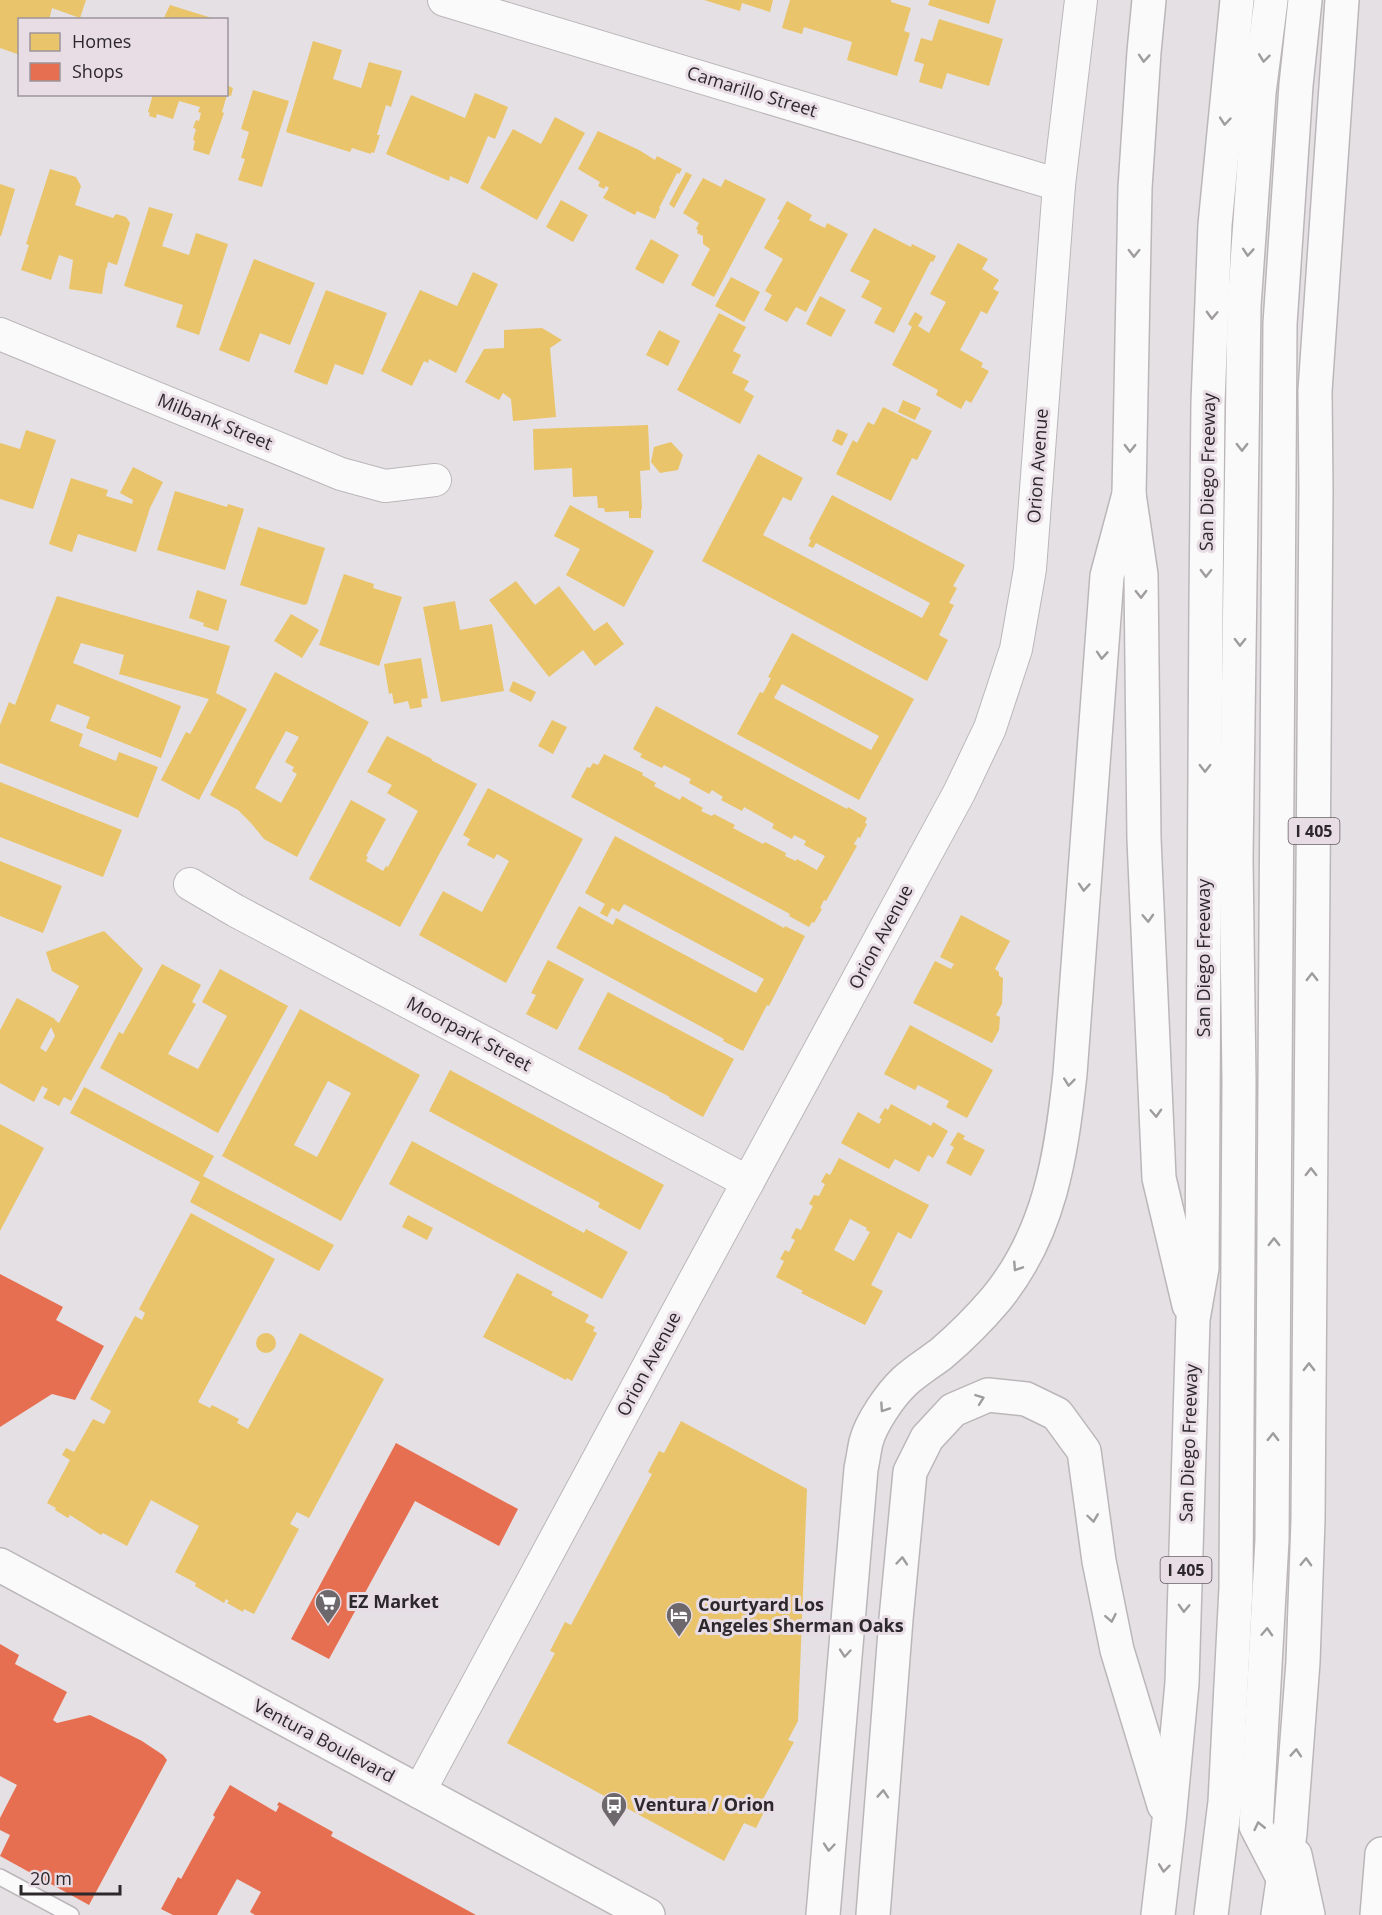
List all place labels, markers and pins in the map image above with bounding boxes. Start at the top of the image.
supermarket icon: EZ Market [313,1587,343,1625]
place label: EZ Market [348,1589,439,1613]
place label: Courtyard Los Angeles Sherman Oaks [698,1592,904,1637]
hotel icon: Courtyard Los Angeles Sherman Oaks [664,1600,694,1638]
bus stop icon: Ventura / Orion [599,1790,629,1828]
place label: Ventura / Orion [634,1792,775,1816]

